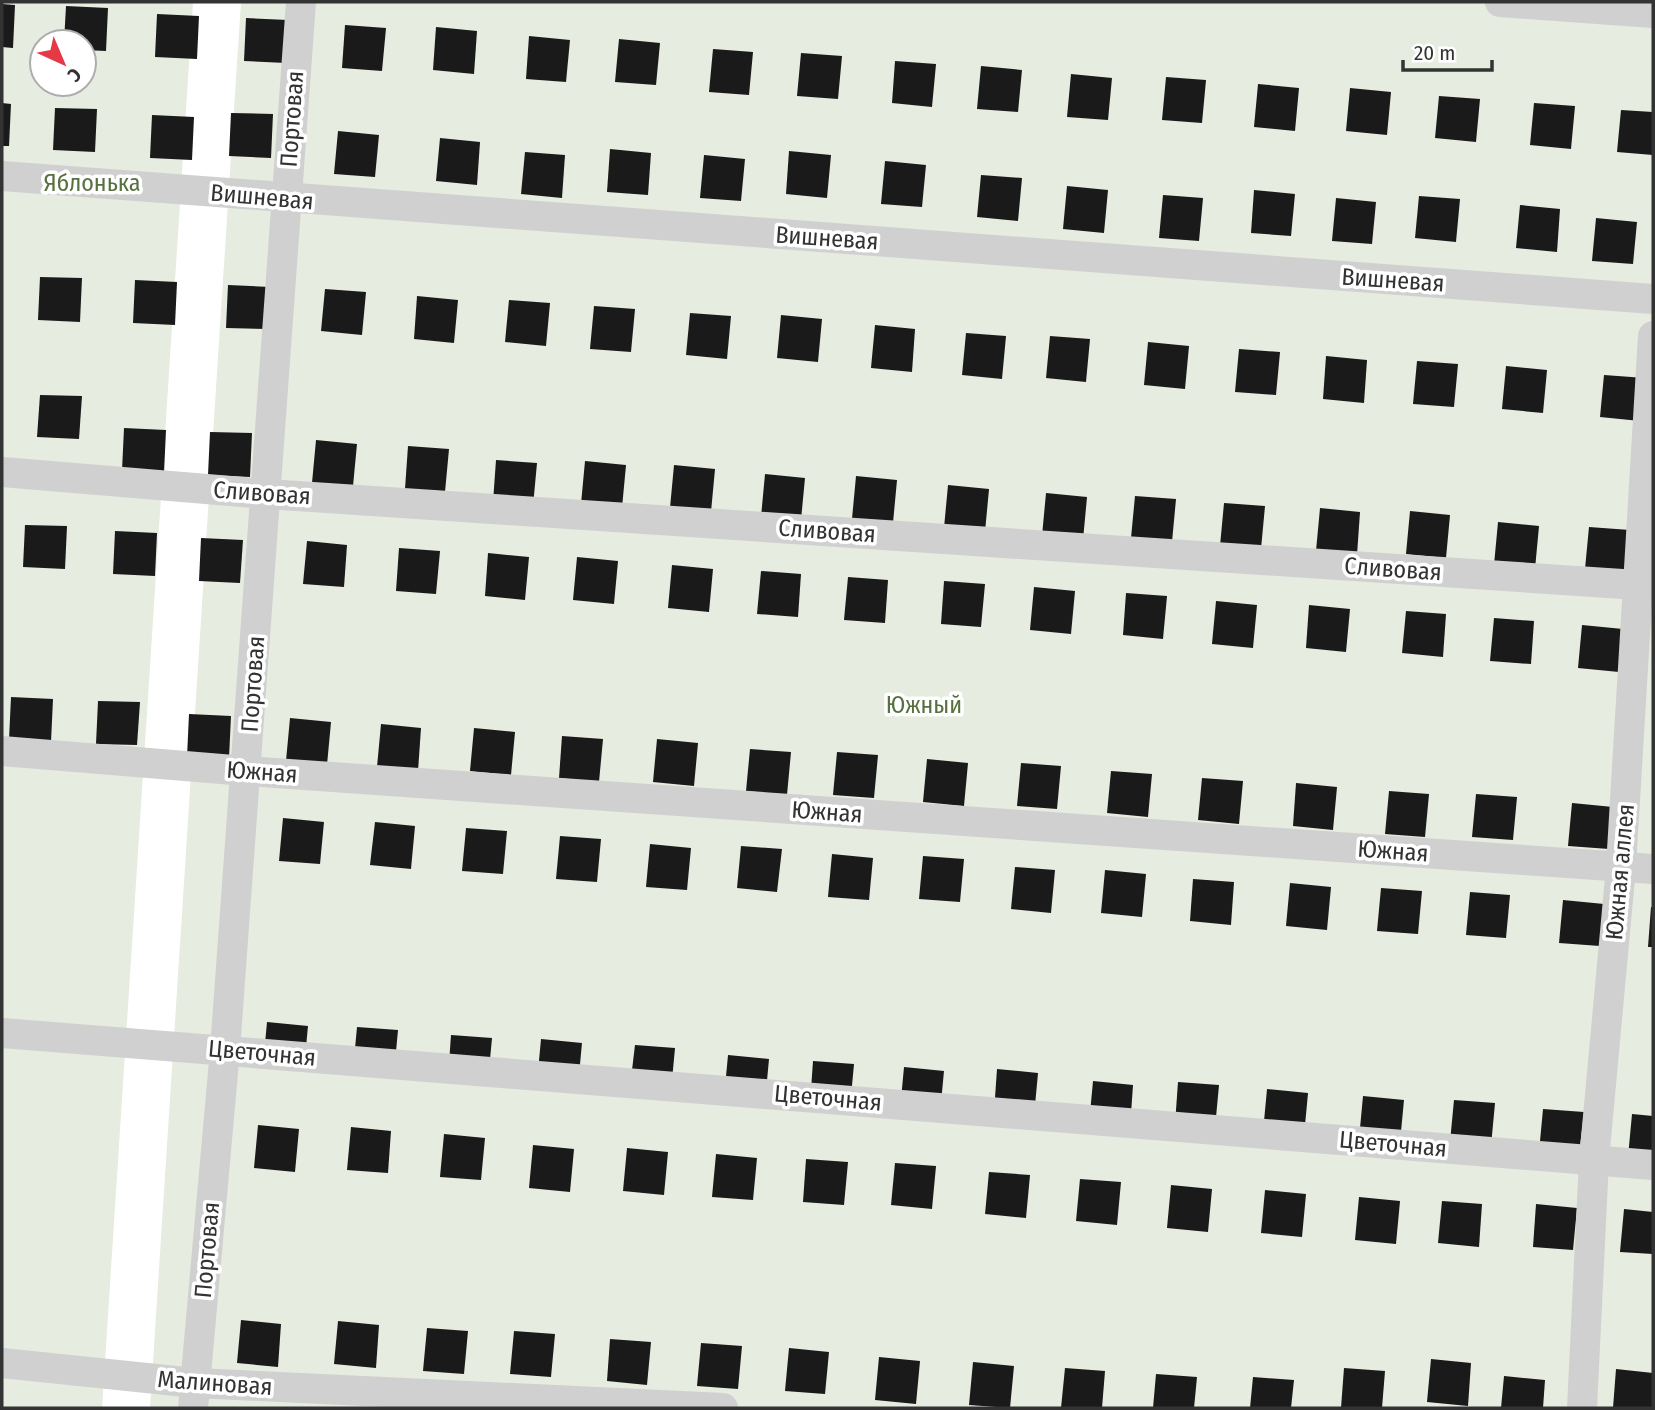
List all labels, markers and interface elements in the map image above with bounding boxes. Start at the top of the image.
north arrow [28,28,98,98]
scale bar [1403,28,1492,72]
text: 20 m [1414,40,1455,66]
text: С [63,63,86,87]
street label: Портовая [275,70,309,168]
park label: Яблонька [44,169,140,197]
street label: Вишневая [209,179,315,215]
street label: Вишневая [774,220,880,256]
street label: Вишневая [1340,262,1446,298]
street label: Сливовая [212,476,312,510]
street label: Сливовая [777,514,877,548]
street label: Сливовая [1343,552,1443,586]
street label: Портовая [236,635,270,733]
park label: Южный [886,691,962,719]
street label: Южная [226,756,298,788]
street label: Южная [791,796,863,828]
street label: Южная аллея [1600,803,1640,941]
street label: Южная [1357,835,1429,867]
street label: Цветочная [207,1034,317,1072]
street label: Цветочная [773,1079,883,1117]
street label: Цветочная [1338,1125,1448,1163]
street label: Портовая [189,1201,225,1299]
street label: Малиновая [157,1365,273,1401]

